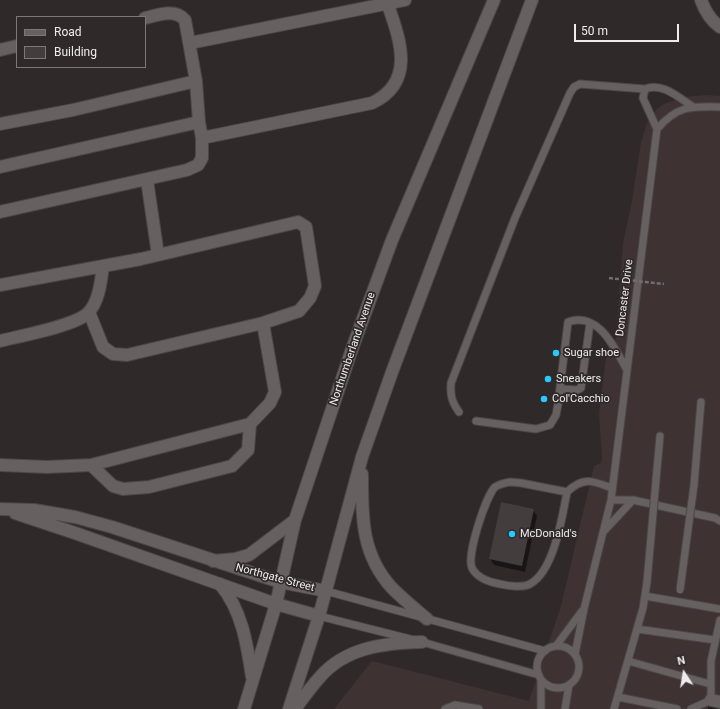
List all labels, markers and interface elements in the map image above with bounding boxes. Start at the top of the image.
legend [16,16,146,68]
scale bar [576,16,681,42]
text: 50 m [581,24,608,38]
text: Road [54,25,82,39]
text: Building [54,45,97,59]
street label: Doncaster Drive [614,259,636,337]
street label: Northumberland Avenue [327,291,379,407]
place label: Sugar shoe [564,346,619,360]
marker: Sugar shoe [551,348,561,358]
place label: Sneakers [556,372,601,386]
marker: Sneakers [543,374,553,384]
place label: Col'Cacchio [552,392,610,406]
marker: Col'Cacchio [539,394,549,404]
place label: McDonald's [520,527,577,541]
marker: McDonald's [507,529,517,539]
street label: Northgate Street [234,561,316,595]
north arrow [664,653,704,693]
text: N [676,654,687,668]

